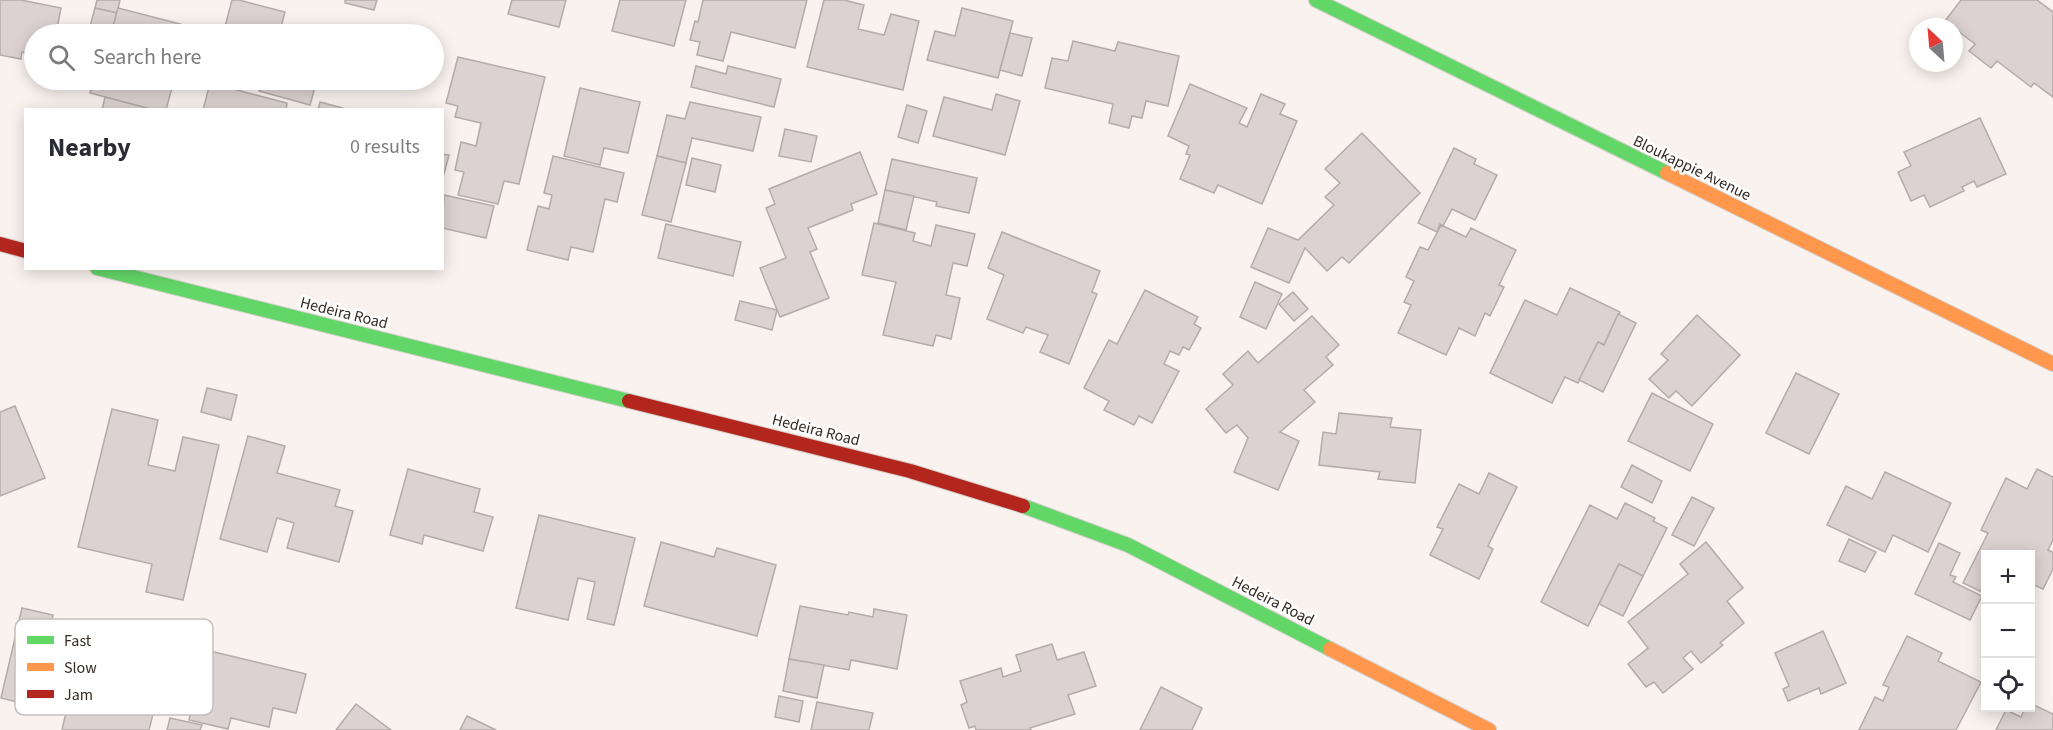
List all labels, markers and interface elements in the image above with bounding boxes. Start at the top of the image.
north arrow [1909,18,1963,72]
search box [24,24,444,90]
icon: search [45,41,78,74]
text: Search here [93,41,201,73]
text: Nearby [48,129,131,166]
street label: Bloukappie Avenue [1629,130,1755,206]
text: 0 results [350,133,420,161]
street label: Hedeira Road [298,291,390,335]
street label: Hedeira Road [770,408,862,452]
map controls [1981,550,2035,712]
button: + [1981,550,2035,604]
street label: Hedeira Road [1228,571,1318,631]
button: − [1981,604,2035,658]
legend [15,619,213,715]
text: Fast [64,630,92,652]
text: Slow [64,657,97,679]
button: locate [1981,658,2035,712]
text: Jam [64,684,93,706]

